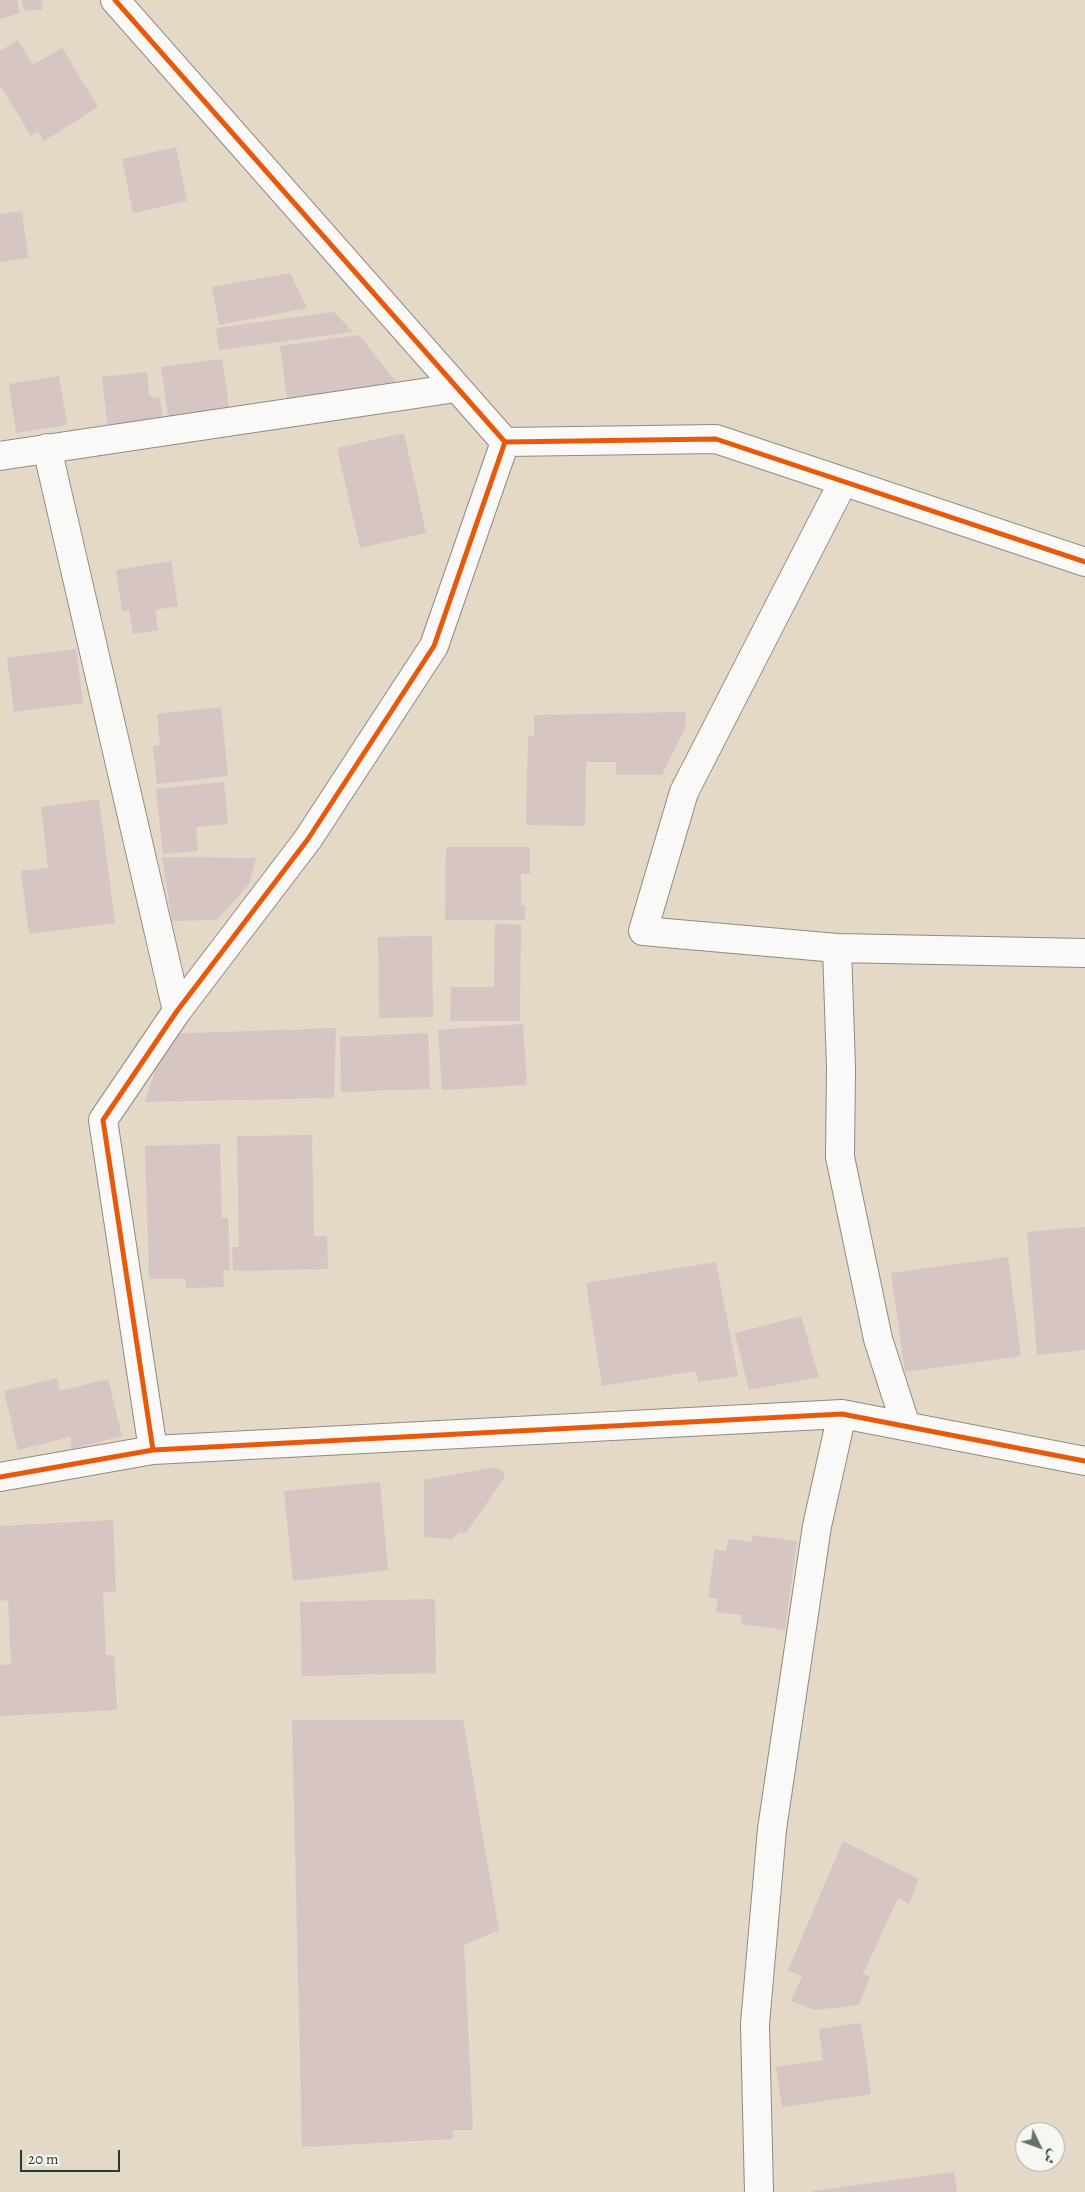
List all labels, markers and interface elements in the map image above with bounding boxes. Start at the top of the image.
north arrow [1015,2122,1065,2172]
scale bar [22,2140,122,2172]
text: ش [1039,2145,1062,2168]
text: 20 m [28,2149,59,2169]

